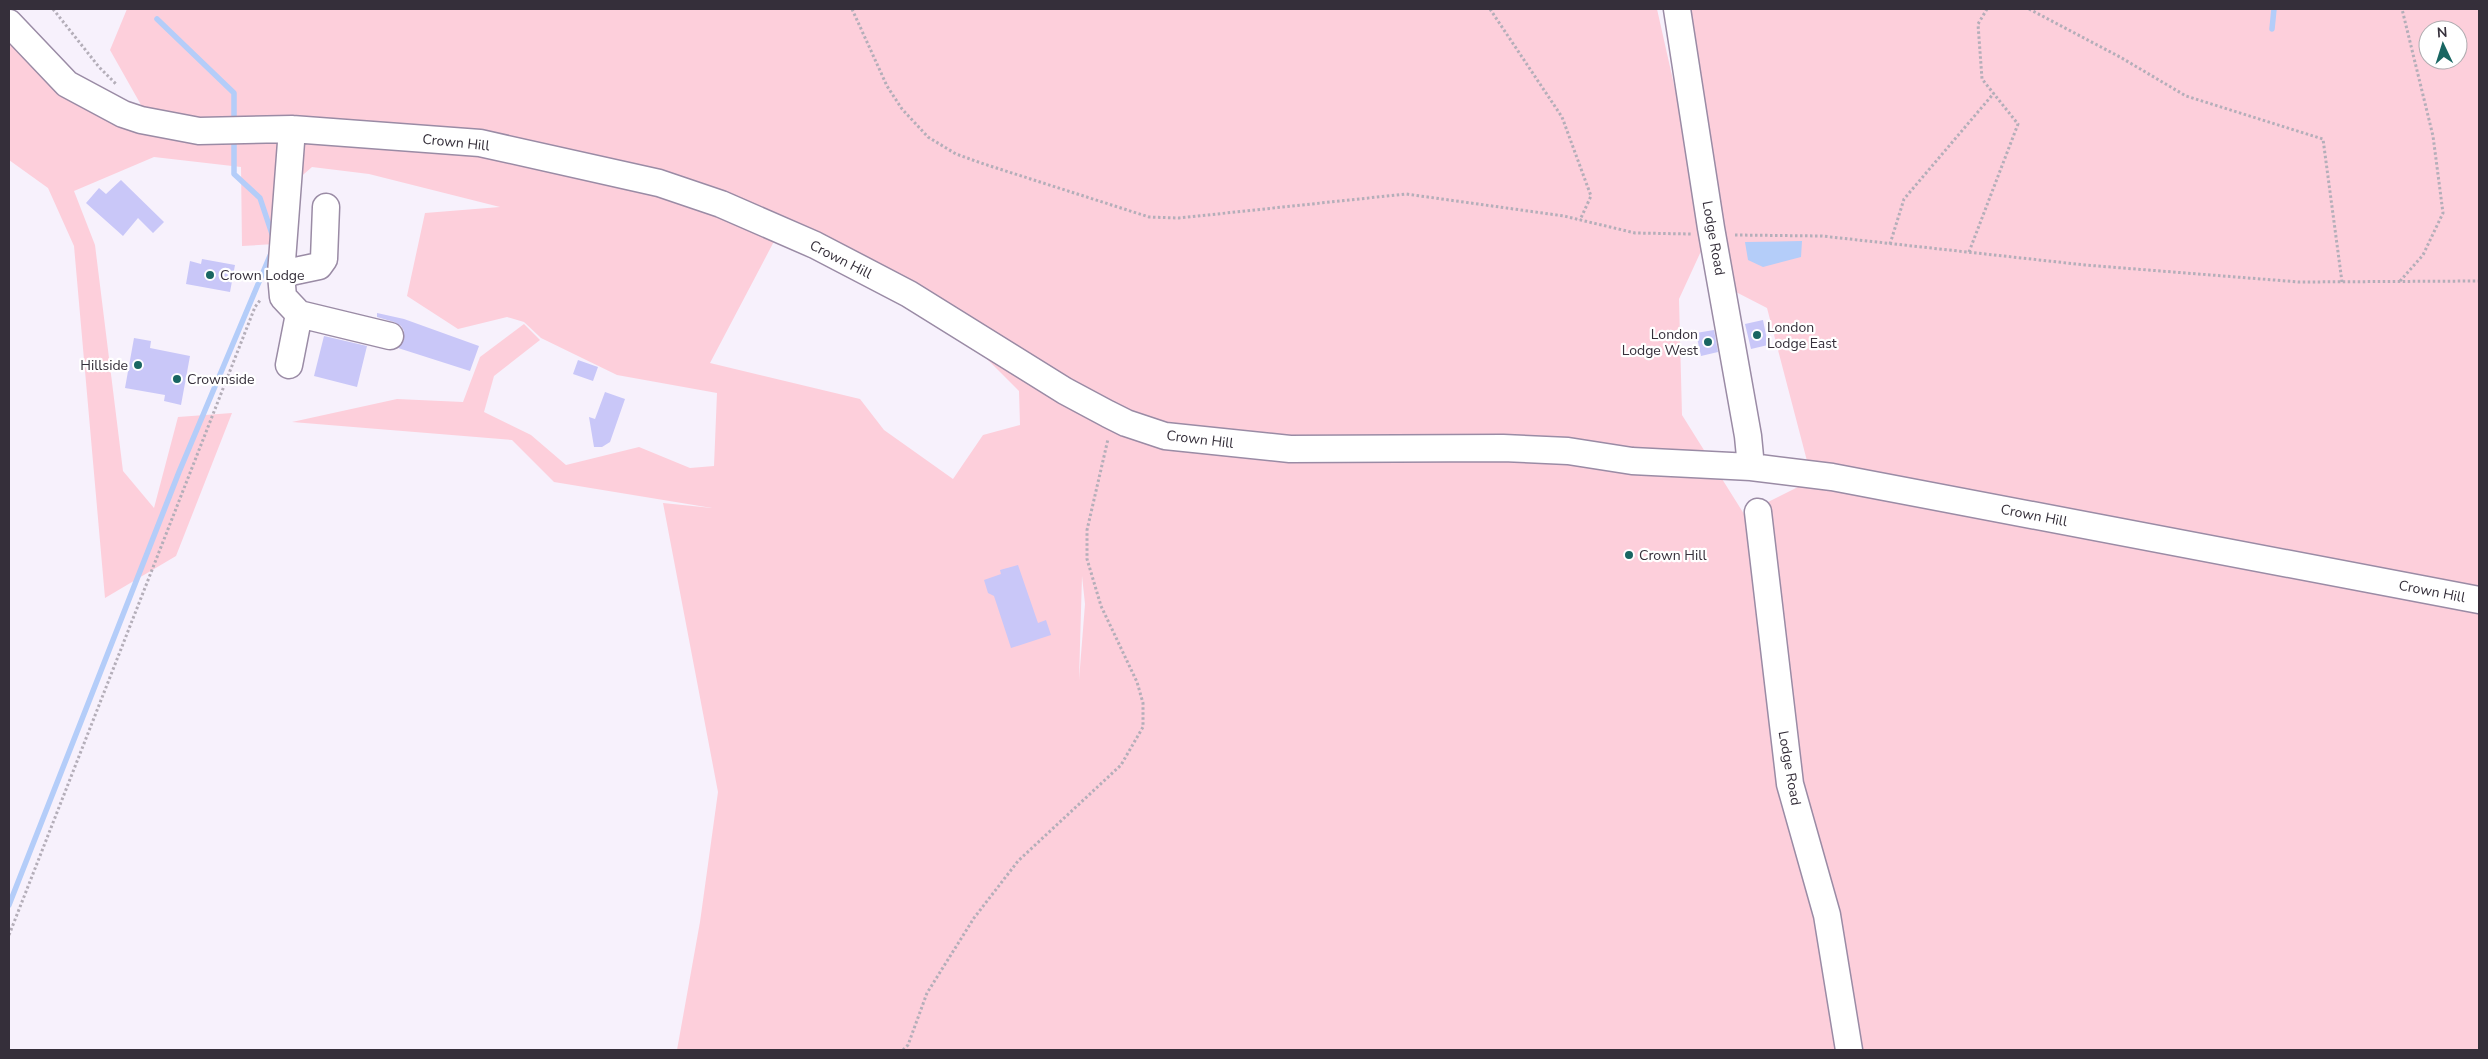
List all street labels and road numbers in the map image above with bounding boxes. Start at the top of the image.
street label: Crown Hill [421,130,491,156]
street label: Lodge Road [1698,199,1729,277]
street label: Crown Hill [806,236,876,284]
street label: Crown Hill [1165,426,1235,453]
street label: Crown Hill [1999,500,2070,531]
street label: Crown Hill [2397,576,2468,607]
street label: Lodge Road [1774,729,1805,807]

